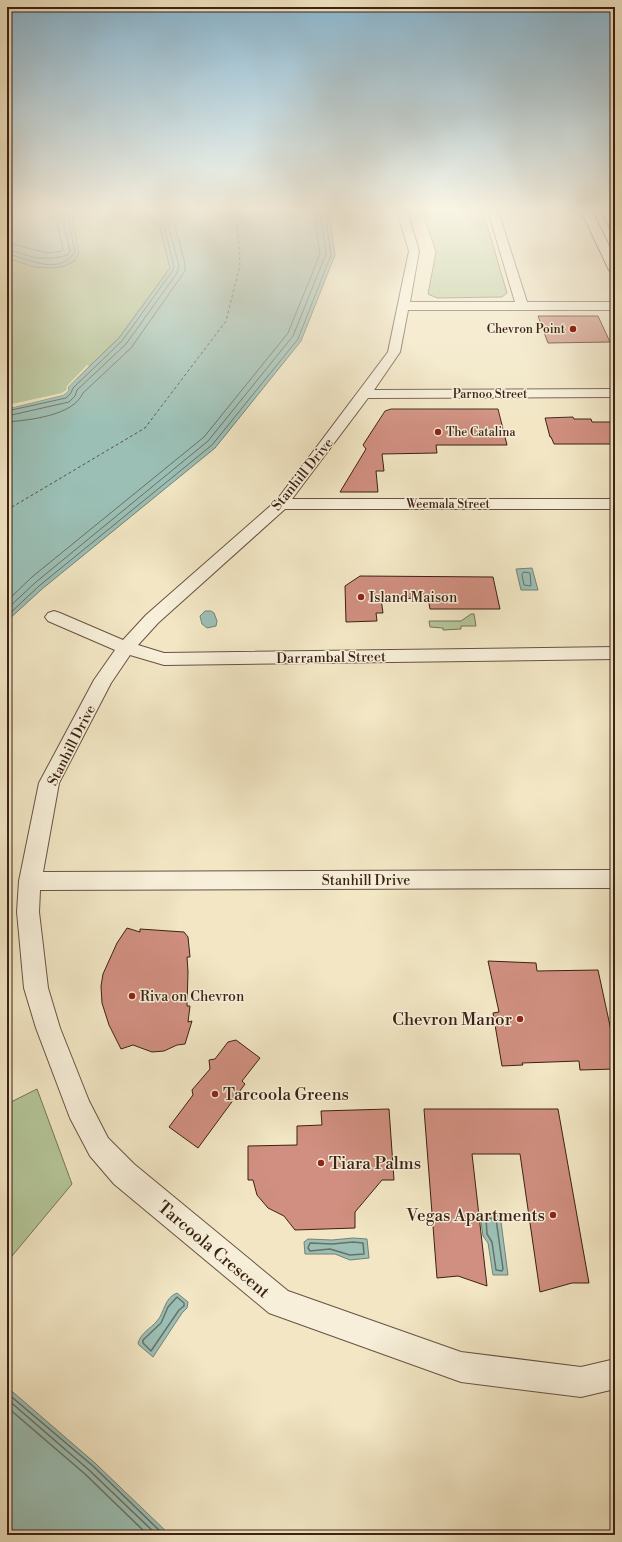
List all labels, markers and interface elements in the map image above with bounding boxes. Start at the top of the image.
place label: Chevron Point [487,322,566,337]
marker: Chevron Point [568,324,578,334]
street label: Parnoo Street [453,387,528,402]
place label: The Catalina [446,425,516,440]
marker: The Catalina [433,427,443,437]
street label: Stanhill Drive [268,435,338,515]
street label: Weemala Street [405,497,491,512]
place label: Island Maison [369,589,458,607]
marker: Island Maison [356,592,366,602]
street label: Darrambal Street [276,648,386,668]
street label: Stanhill Drive [44,702,100,789]
street label: Stanhill Drive [322,872,410,890]
place label: Riva on Chevron [140,988,245,1006]
marker: Riva on Chevron [127,991,137,1001]
place label: Chevron Manor [392,1009,512,1031]
marker: Chevron Manor [515,1014,525,1024]
place label: Tarcoola Greens [223,1084,349,1106]
marker: Tarcoola Greens [210,1089,220,1099]
place label: Tiara Palms [329,1153,421,1175]
marker: Tiara Palms [316,1158,326,1168]
street label: Tarcoola Crescent [153,1196,274,1303]
place label: Vegas Apartments [405,1205,545,1227]
marker: Vegas Apartments [548,1210,558,1220]

